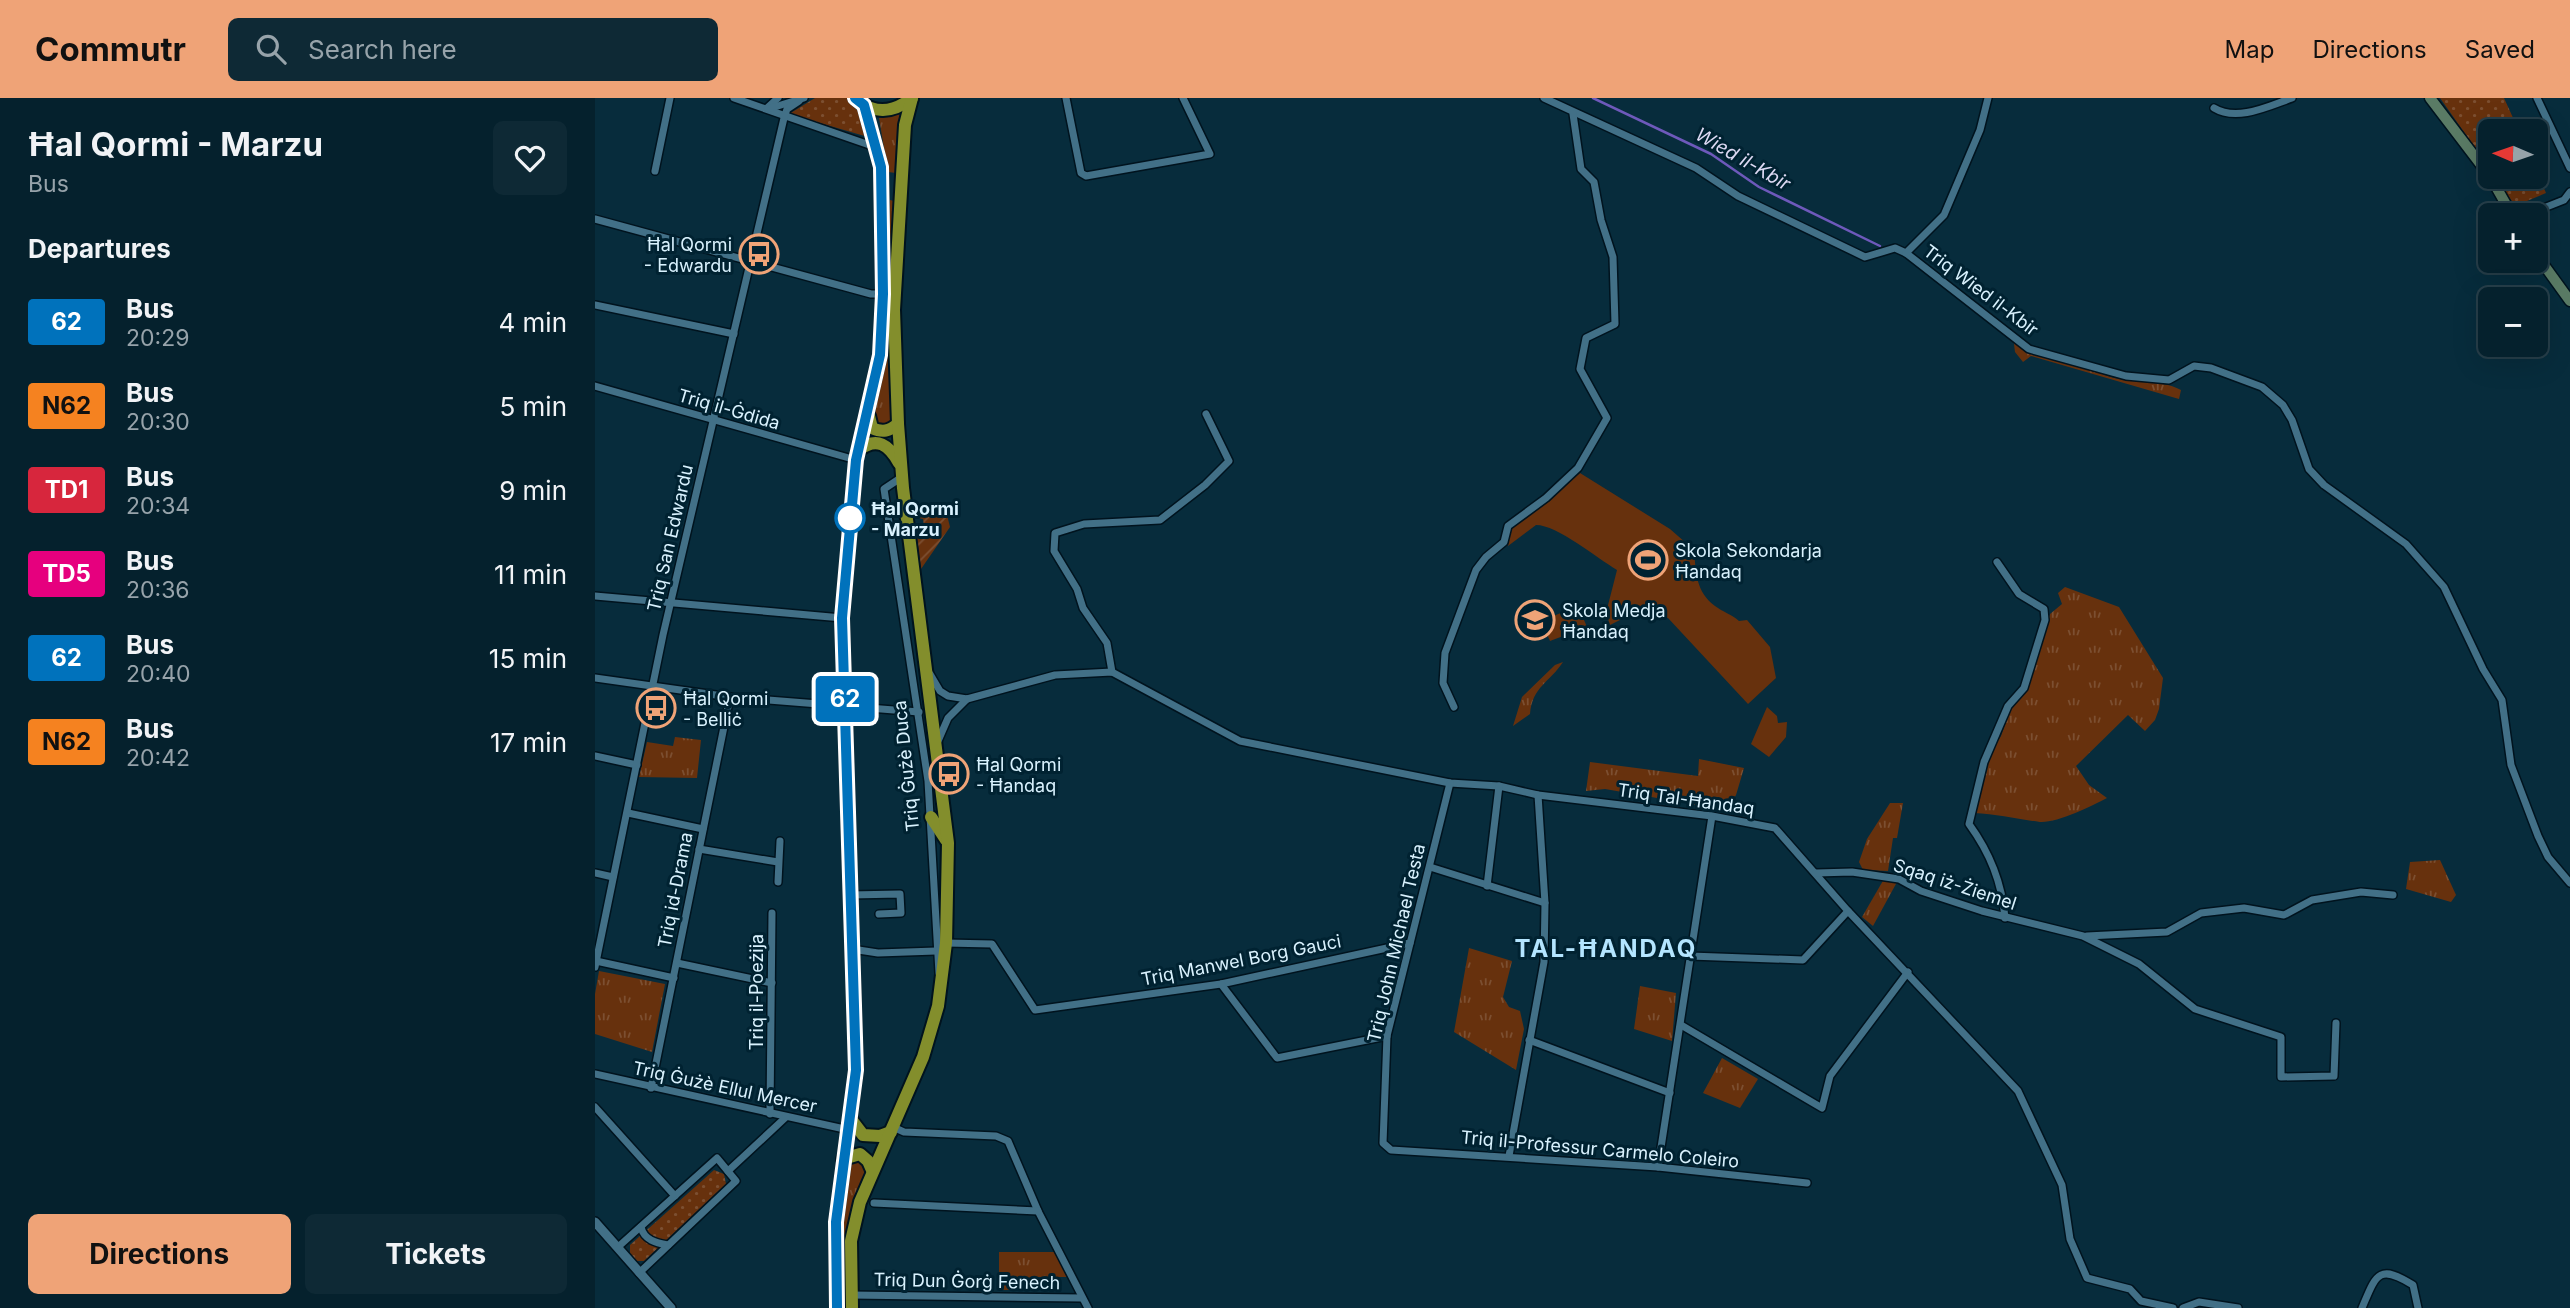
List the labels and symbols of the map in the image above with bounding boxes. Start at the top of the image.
north arrow [2478,119,2548,189]
water label: Wied il-Kbir [1692,123,1795,196]
bus stop icon: Ħal Qormi - Edwardu [738,233,780,275]
place label: Ħal Qormi - Edwardu [644,234,732,276]
street label: Triq Wied il-Kbir [1920,240,2043,340]
street label: Triq il-Ġdida [676,383,783,434]
street label: Triq San Edwardu [643,462,697,614]
place label: Ħal Qormi - Marzu [871,498,959,540]
marker: Ħal Qormi - Marzu [835,503,865,533]
sports icon: Skola Sekondarja Ħandaq [1627,539,1669,581]
place label: Skola Sekondarja Ħandaq [1675,540,1822,582]
school or university icon: Skola Medja Ħandaq [1514,599,1556,641]
place label: Skola Medja Ħandaq [1562,600,1666,642]
line badge: 62 [813,676,877,722]
bus stop icon: Ħal Qormi - Belliċ [635,687,677,729]
place label: Ħal Qormi - Belliċ [683,688,768,730]
street label: Triq Ġużè Duca [888,699,923,833]
bus stop icon: Ħal Qormi - Ħandaq [928,753,970,795]
place label: Ħal Qormi - Ħandaq [976,754,1061,796]
street label: Triq Tal-Ħandaq [1616,779,1756,819]
street label: Triq id-Drama [653,830,697,950]
street label: Triq John Michael Testa [1363,842,1429,1044]
street label: Sqaq iż-Żiemel [1891,853,2019,914]
street label: Triq Manwel Borg Gauci [1139,930,1343,990]
street label: Triq il-Poeżija [746,934,767,1050]
district label: TAL-ĦANDAQ [1515,934,1697,963]
street label: Triq Ġużè Ellul Mercer [631,1056,819,1117]
street label: Triq il-Professur Carmelo Coleiro [1460,1126,1740,1172]
street label: Triq Dun Ġorġ Fenech [873,1268,1061,1293]

